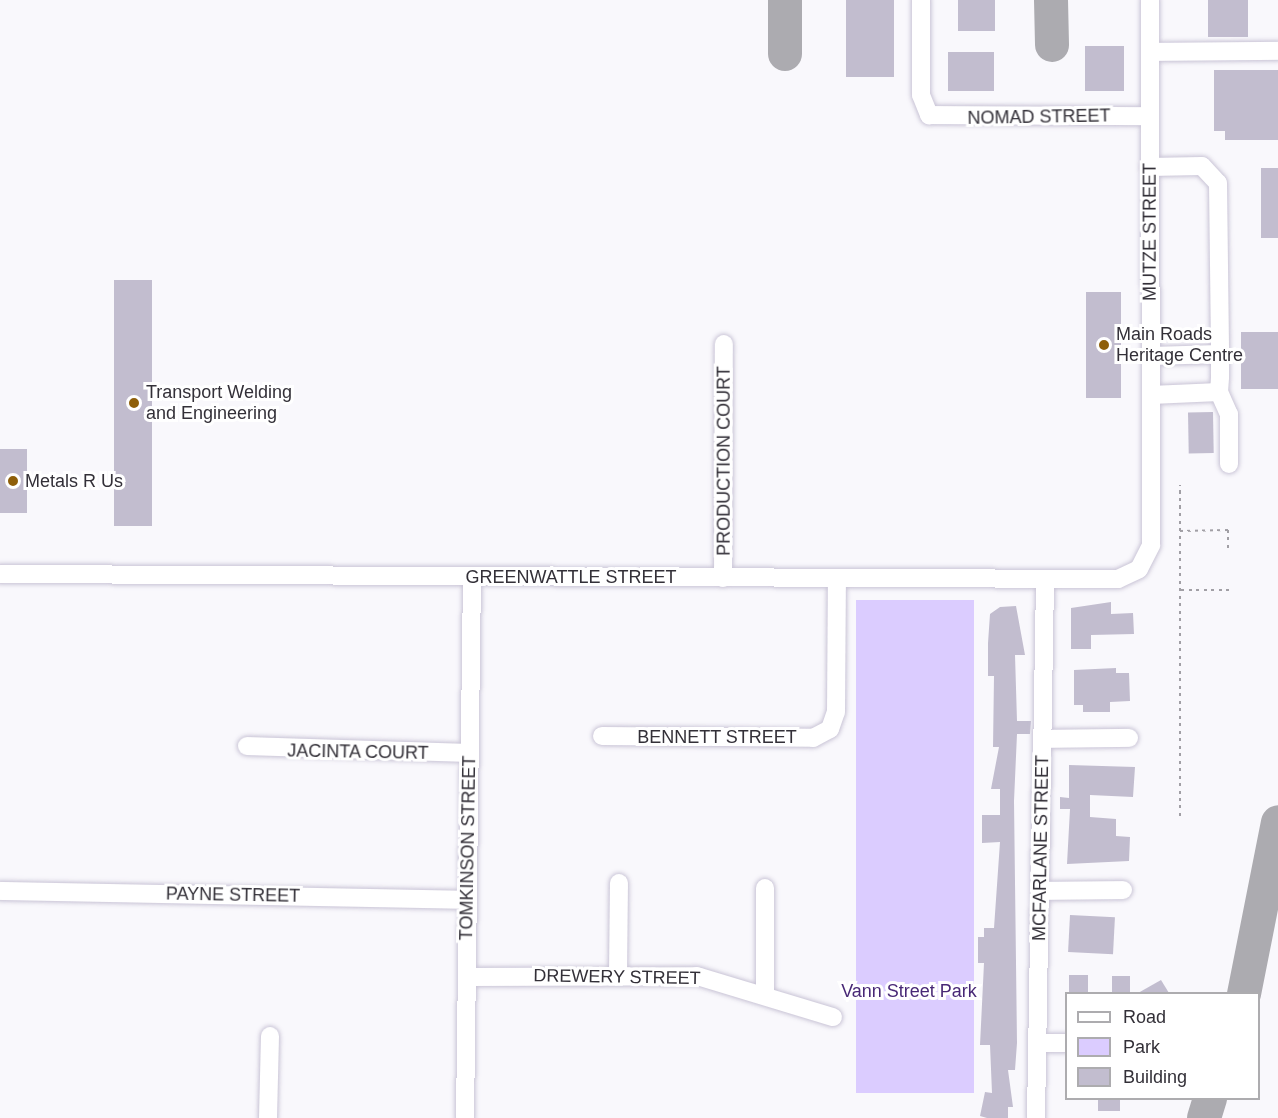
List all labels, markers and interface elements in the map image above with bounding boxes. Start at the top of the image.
street label: NOMAD STREET [967,105,1111,129]
street label: MUTZE STREET [1139,163,1161,301]
place label: Main Roads Heritage Centre [1116,324,1243,366]
marker: Main Roads Heritage Centre [1097,338,1111,352]
street label: PRODUCTION COURT [713,366,735,556]
place label: Transport Welding and Engineering [146,382,292,424]
marker: Transport Welding and Engineering [127,396,141,410]
place label: Metals R Us [25,470,123,492]
marker: Metals R Us [6,474,20,488]
street label: GREENWATTLE STREET [465,566,677,588]
street label: BENNETT STREET [637,726,797,748]
street label: JACINTA COURT [287,740,429,764]
street label: TOMKINSON STREET [456,755,480,941]
street label: MCFARLANE STREET [1029,755,1053,941]
street label: PAYNE STREET [166,883,300,907]
street label: DREWERY STREET [533,965,701,989]
park label: Vann Street Park [841,980,977,1002]
legend [1065,992,1260,1100]
text: Road [1123,1007,1166,1027]
text: Park [1123,1037,1160,1057]
text: Building [1123,1067,1187,1087]

